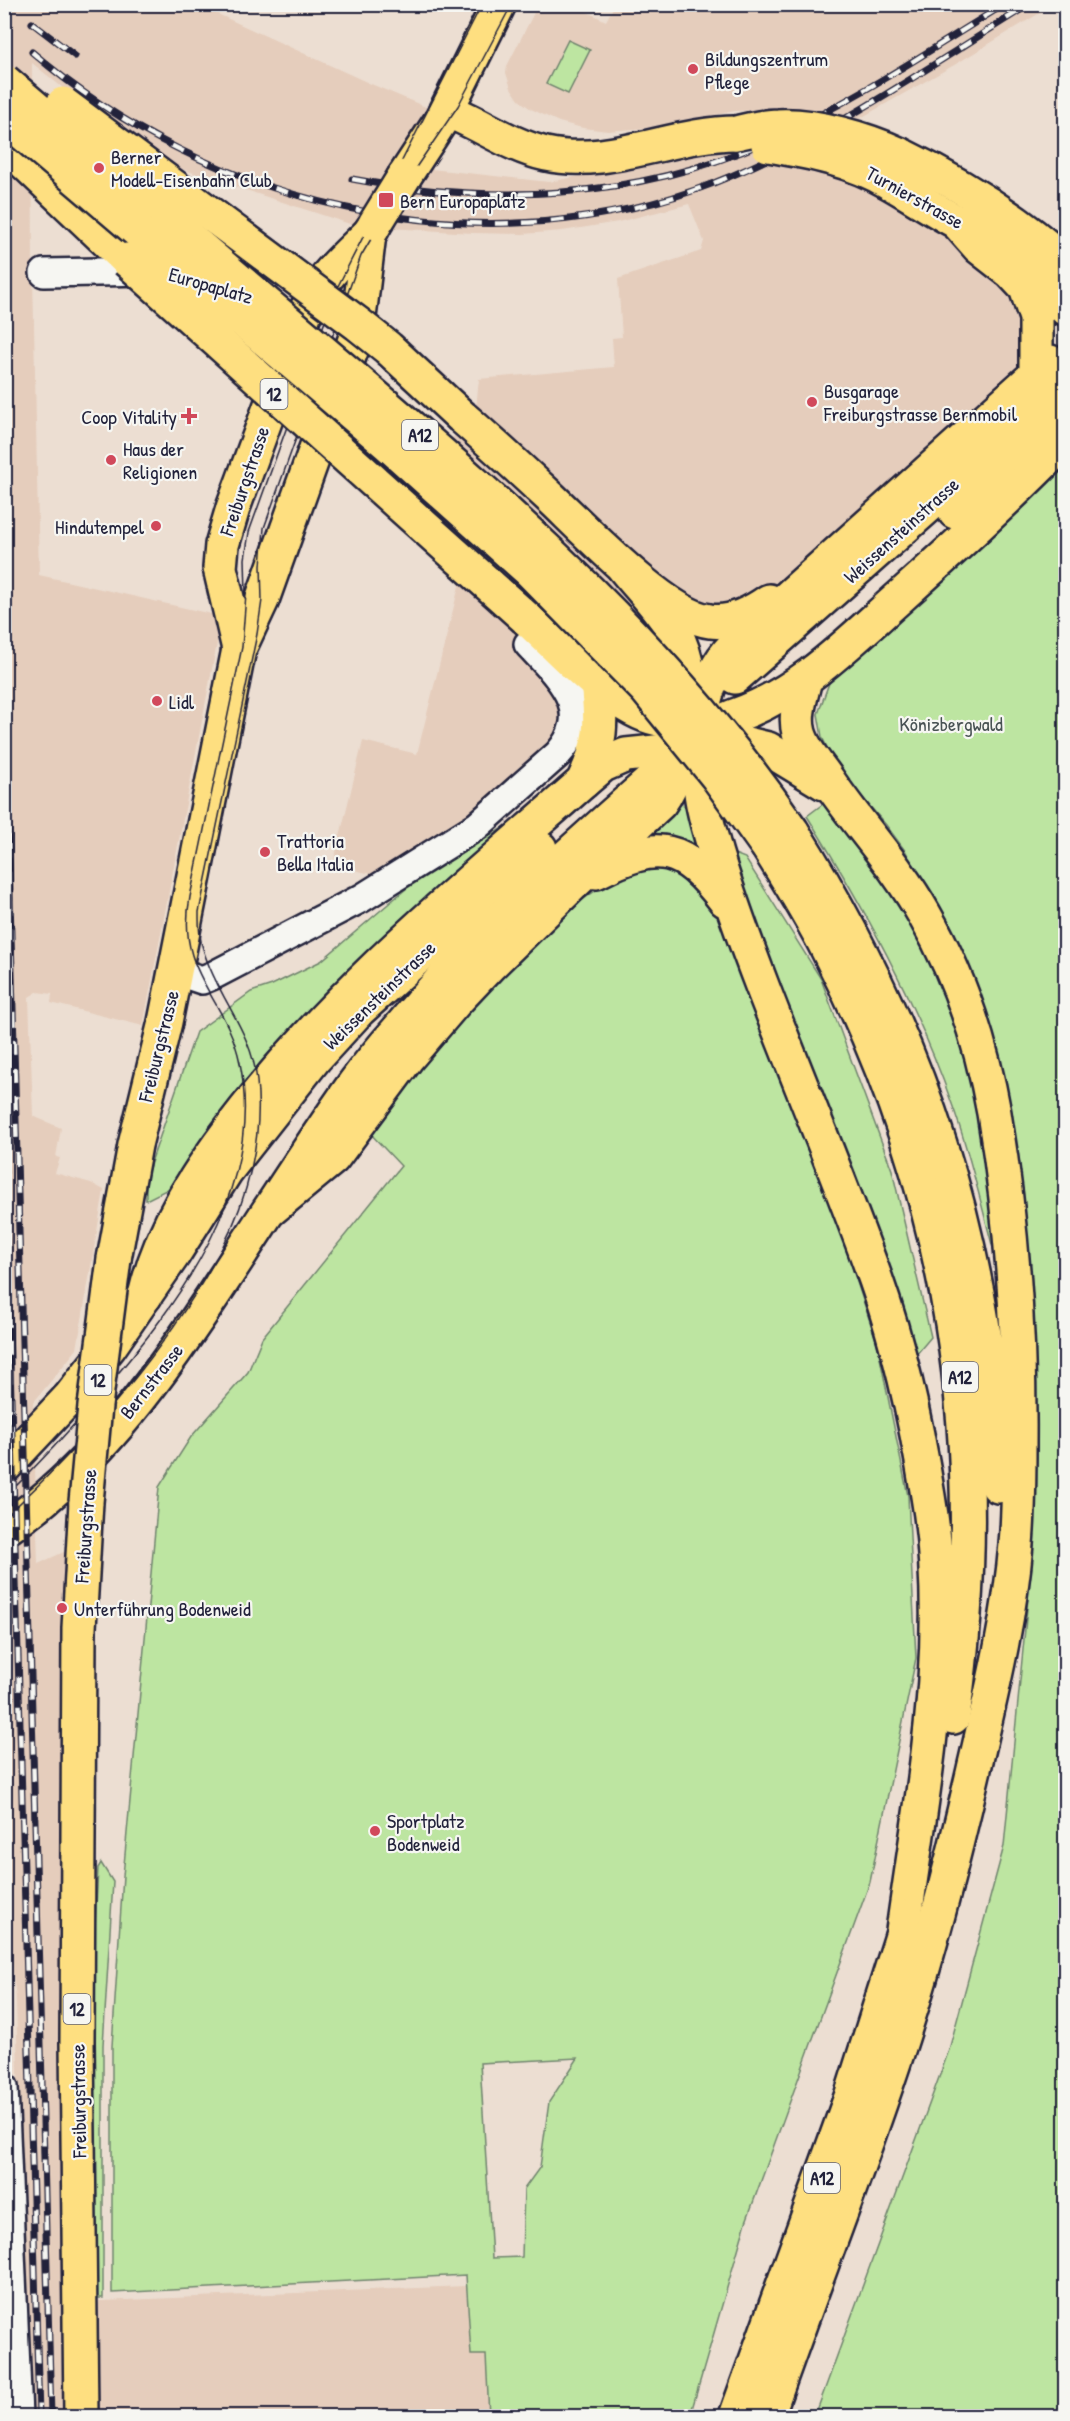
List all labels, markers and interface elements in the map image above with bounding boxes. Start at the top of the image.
place label: Bildungszentrum Pflege [705,45,828,95]
marker: Bildungszentrum Pflege [686,62,700,76]
place label: Berner Modell-Eisenbahn Club [111,143,272,193]
street label: Turnierstrasse [861,159,969,235]
marker: Berner Modell-Eisenbahn Club [92,161,106,175]
place label: Bern Europaplatz [400,187,526,214]
marker: Bern Europaplatz [377,191,395,209]
street label: Europaplatz [166,260,257,310]
place label: Busgarage Freiburgstrasse Bernmobil [823,377,1018,427]
road number: 12 [260,379,288,409]
marker: Busgarage Freiburgstrasse Bernmobil [805,395,819,409]
place label: Coop Vitality [81,403,177,430]
marker: Coop Vitality [182,409,196,423]
road number: A12 [402,420,438,450]
street label: Freiburgstrasse [212,423,275,540]
place label: Haus der Religionen [123,435,197,485]
marker: Haus der Religionen [104,453,118,467]
street label: Weissensteinstrasse [837,471,965,589]
place label: Hindutempel [55,513,145,540]
marker: Hindutempel [149,519,163,533]
place label: Lidl [169,688,195,715]
marker: Lidl [150,694,164,708]
park label: Könizbergwald [899,710,1003,737]
place label: Trattoria Bella Italia [277,827,353,877]
marker: Trattoria Bella Italia [258,845,272,859]
street label: Weissensteinstrasse [317,934,441,1056]
street label: Freiburgstrasse [131,987,185,1106]
street label: Bernstrasse [113,1338,189,1424]
road number: A12 [942,1362,978,1392]
road number: 12 [84,1365,112,1395]
street label: Freiburgstrasse [67,1468,102,1585]
place label: Unterführung Bodenweid [74,1595,251,1622]
marker: Unterführung Bodenweid [55,1601,69,1615]
place label: Sportplatz Bodenweid [387,1807,465,1857]
marker: Sportplatz Bodenweid [368,1824,382,1838]
road number: 12 [64,1994,90,2024]
street label: Freiburgstrasse [64,2044,93,2159]
road number: A12 [804,2163,840,2193]

